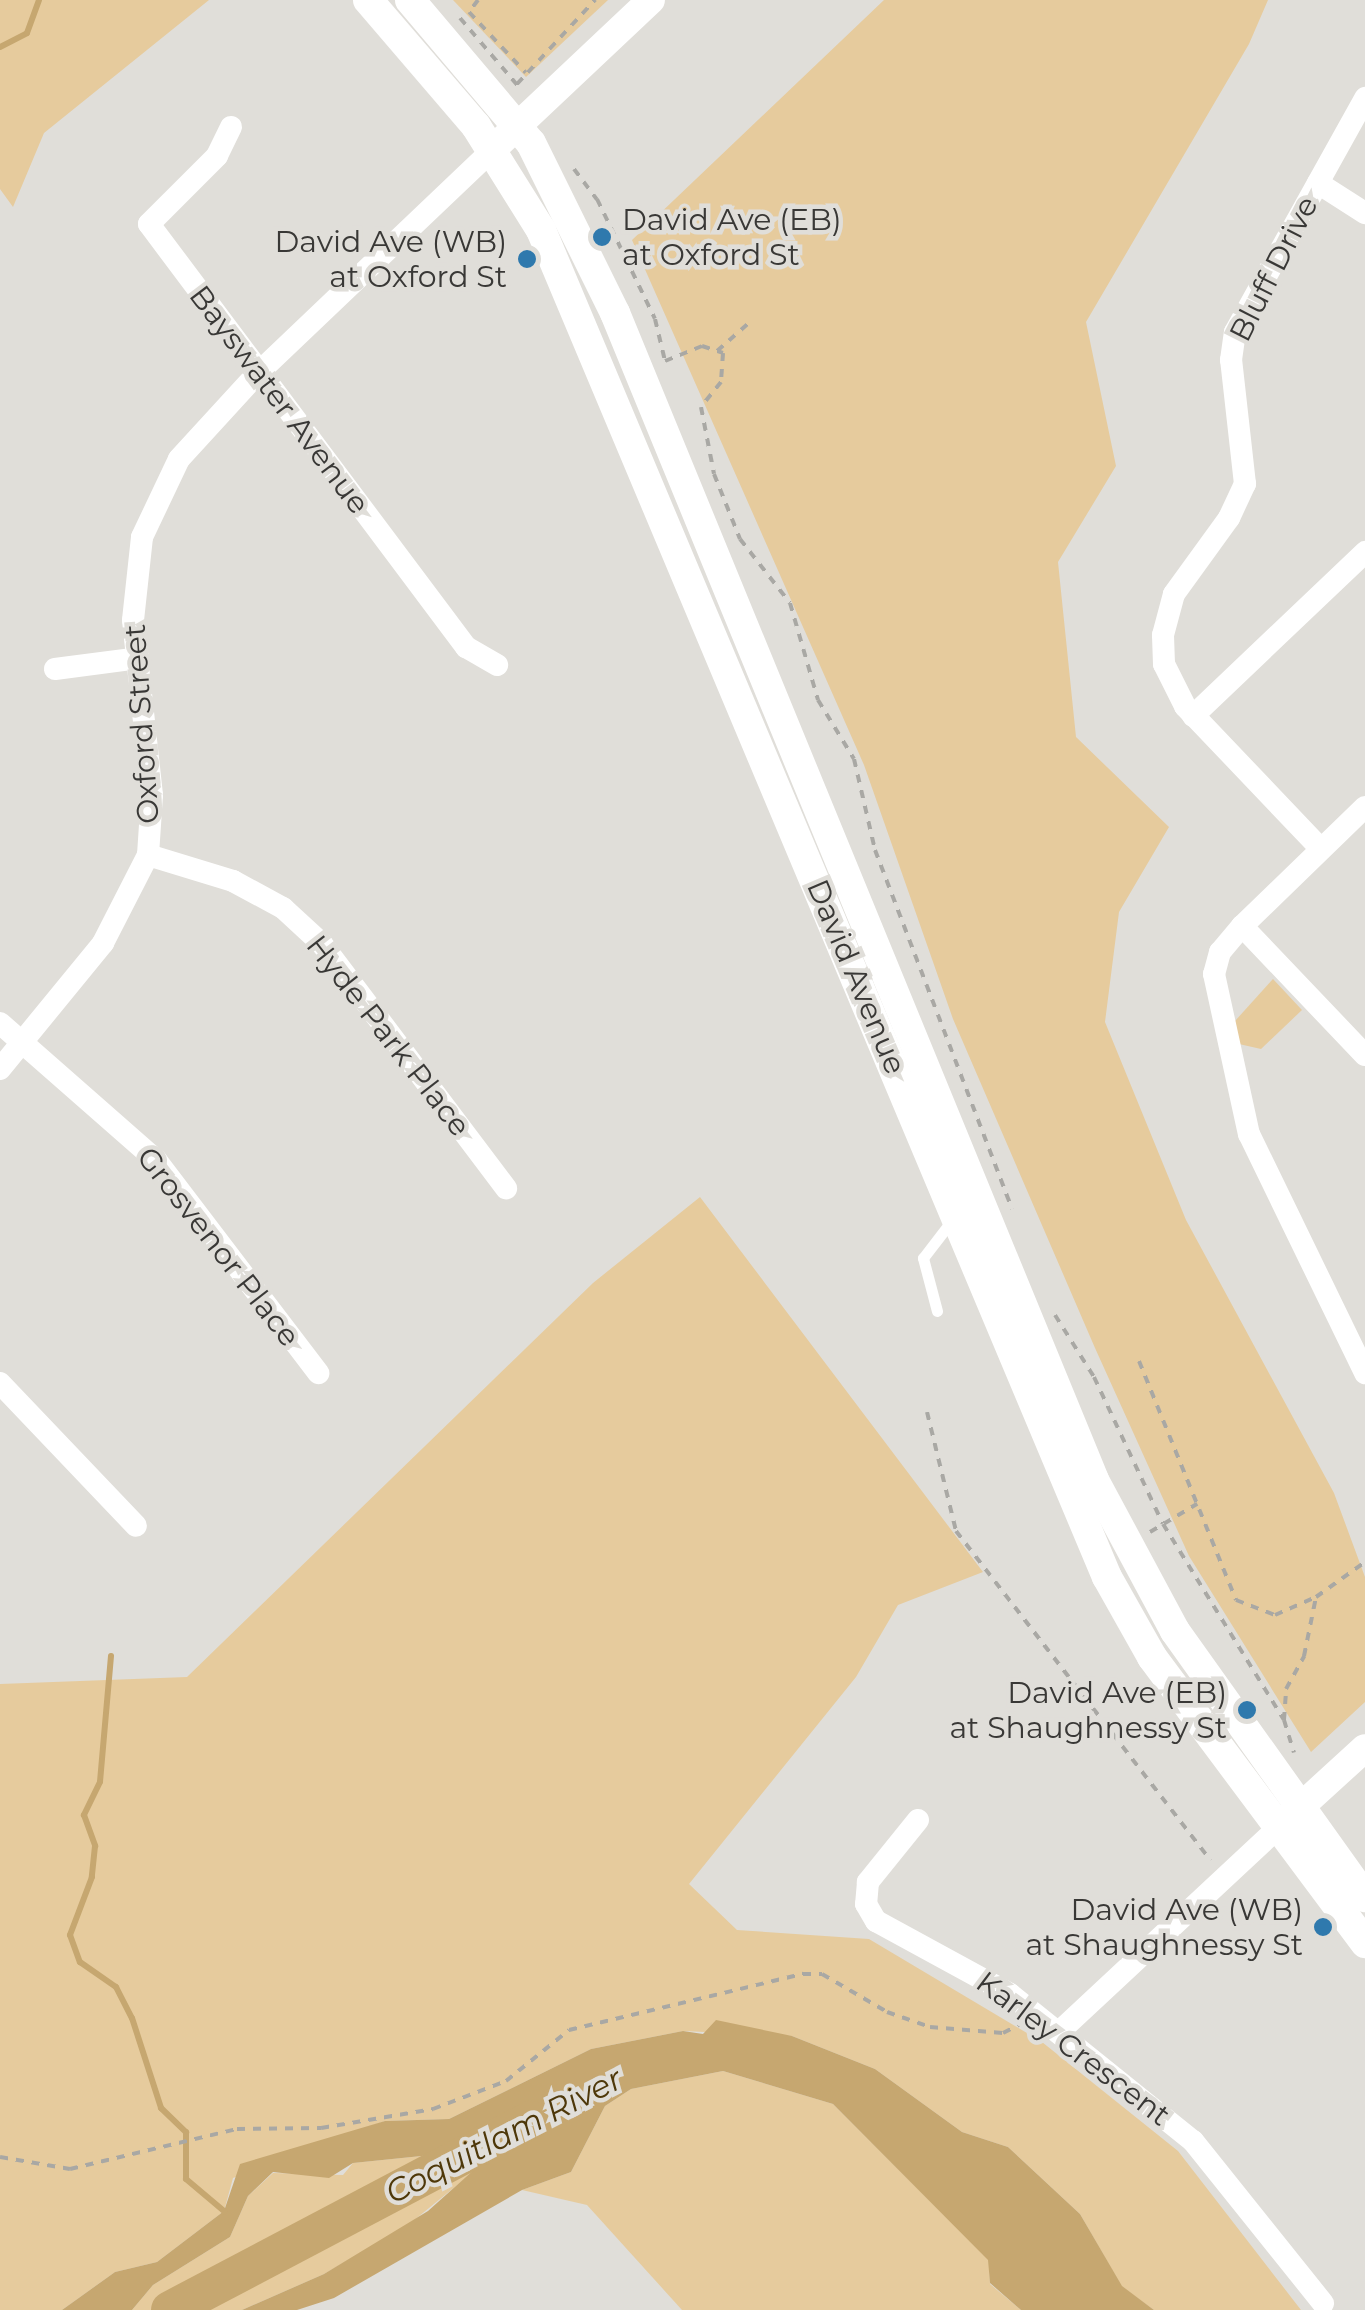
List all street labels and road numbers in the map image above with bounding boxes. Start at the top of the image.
street label: Bluff Drive [1222,191,1326,347]
street label: Bayswater Avenue [181,279,377,521]
street label: Oxford Street [117,623,167,825]
street label: David Avenue [799,874,913,1080]
street label: Hyde Park Place [298,928,478,1144]
street label: Grosvenor Place [129,1140,307,1354]
street label: Karley Crescent [969,1964,1177,2134]

